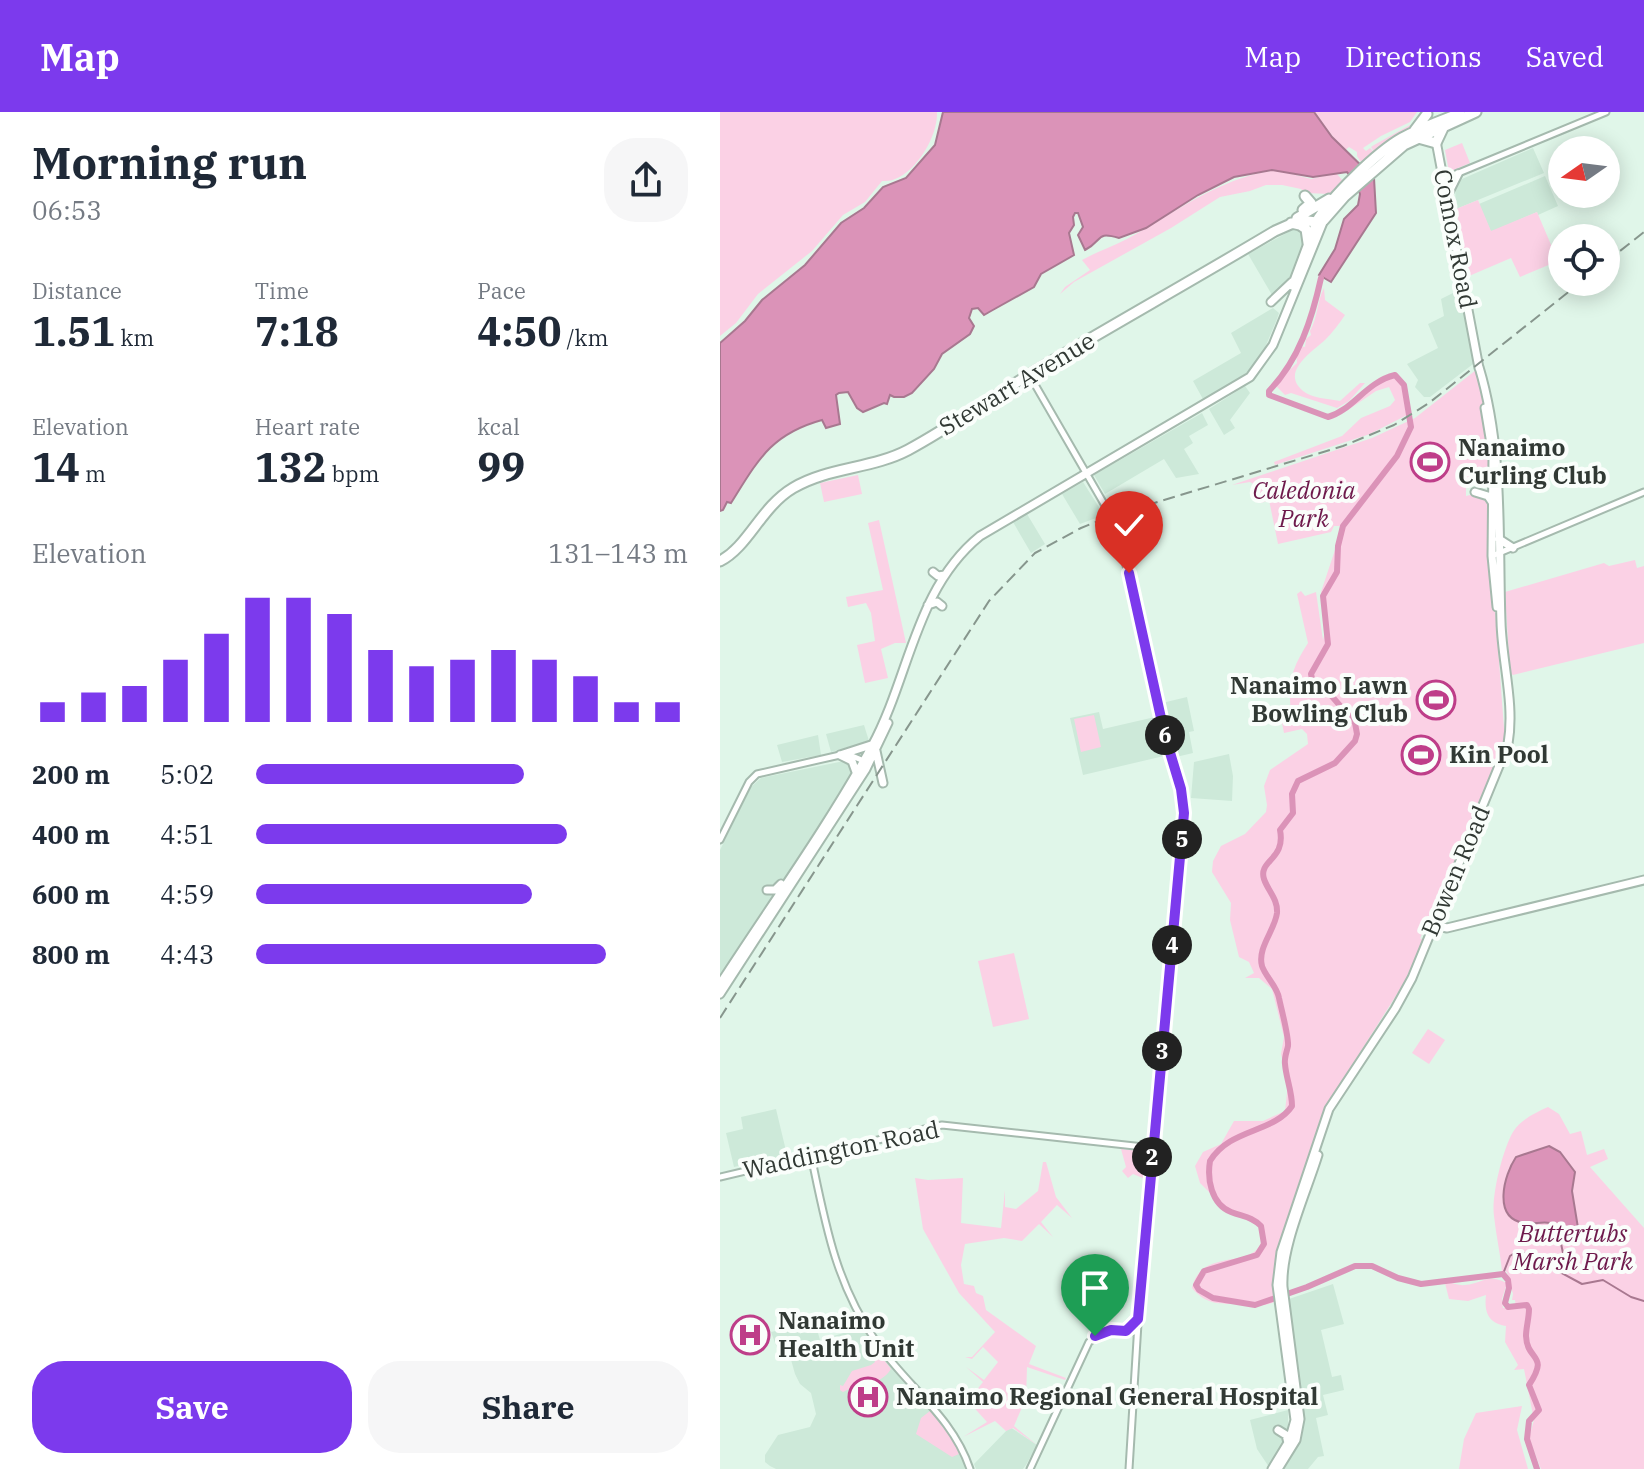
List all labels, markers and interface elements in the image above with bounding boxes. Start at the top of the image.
text: Map [40,32,120,81]
text: Map [1244,38,1301,75]
text: Directions [1345,38,1482,75]
text: Saved [1526,38,1604,75]
text: Morning run [32,134,307,191]
north arrow [1548,136,1620,208]
map controls [1548,136,1620,296]
button: share [604,138,688,222]
street label: Comox Road [1427,166,1485,311]
text: 06:53 [32,193,102,227]
button: locate [1548,224,1620,296]
text: Distance [32,276,122,305]
text: Time [255,276,309,305]
text: Pace [477,276,526,305]
text: 1.51 [32,305,115,357]
text: 7:18 [255,305,339,357]
text: 4:50 [477,305,561,357]
text: km [115,323,154,352]
text: /km [561,323,608,352]
street label: Stewart Avenue [933,324,1100,442]
text: Elevation [32,412,129,441]
text: Heart rate [255,412,360,441]
text: kcal [477,412,520,441]
place label: Nanaimo Curling Club [1458,431,1607,491]
text: 14 [32,441,80,493]
text: 132 [255,441,327,493]
text: 99 [477,441,525,493]
sports icon: Nanaimo Curling Club [1409,441,1451,483]
text: m [80,459,106,488]
text: bpm [327,459,379,488]
park label: Caledonia Park [1252,474,1356,534]
pin [1095,491,1163,573]
icon: check [1107,503,1151,547]
text: Elevation [32,536,147,570]
text: 131–143 m [548,536,688,570]
place label: Nanaimo Lawn Bowling Club [1230,669,1408,729]
sports icon: Nanaimo Lawn Bowling Club [1415,679,1457,721]
pin: 6 [1145,715,1185,755]
text: 6 [1158,720,1172,749]
sports icon: Kin Pool [1400,734,1442,776]
place label: Kin Pool [1449,738,1549,770]
text: 200 m [32,757,110,791]
text: 5:02 [160,757,214,791]
street label: Bowen Road [1413,800,1497,941]
text: 400 m [32,817,110,851]
text: 4:51 [160,817,214,851]
pin: 5 [1162,819,1202,859]
text: 5 [1175,824,1189,853]
text: 600 m [32,877,110,911]
text: 4:59 [160,877,214,911]
pin: 4 [1152,925,1192,965]
text: 4 [1165,930,1179,959]
text: 800 m [32,937,110,971]
text: 4:43 [160,937,214,971]
pin: 3 [1142,1031,1182,1071]
text: 3 [1155,1036,1169,1065]
street label: Waddington Road [740,1113,942,1185]
pin: 2 [1132,1137,1172,1177]
text: 2 [1145,1142,1159,1171]
park label: Buttertubs Marsh Park [1512,1217,1633,1277]
pin [1061,1254,1129,1336]
icon: arrive [1073,1266,1117,1310]
place label: Nanaimo Health Unit [778,1304,914,1364]
hospital icon: Nanaimo Health Unit [729,1314,771,1356]
button: Save [32,1361,352,1453]
button: Share [368,1361,688,1453]
hospital icon: Nanaimo Regional General Hospital [847,1376,889,1418]
place label: Nanaimo Regional General Hospital [896,1380,1319,1412]

